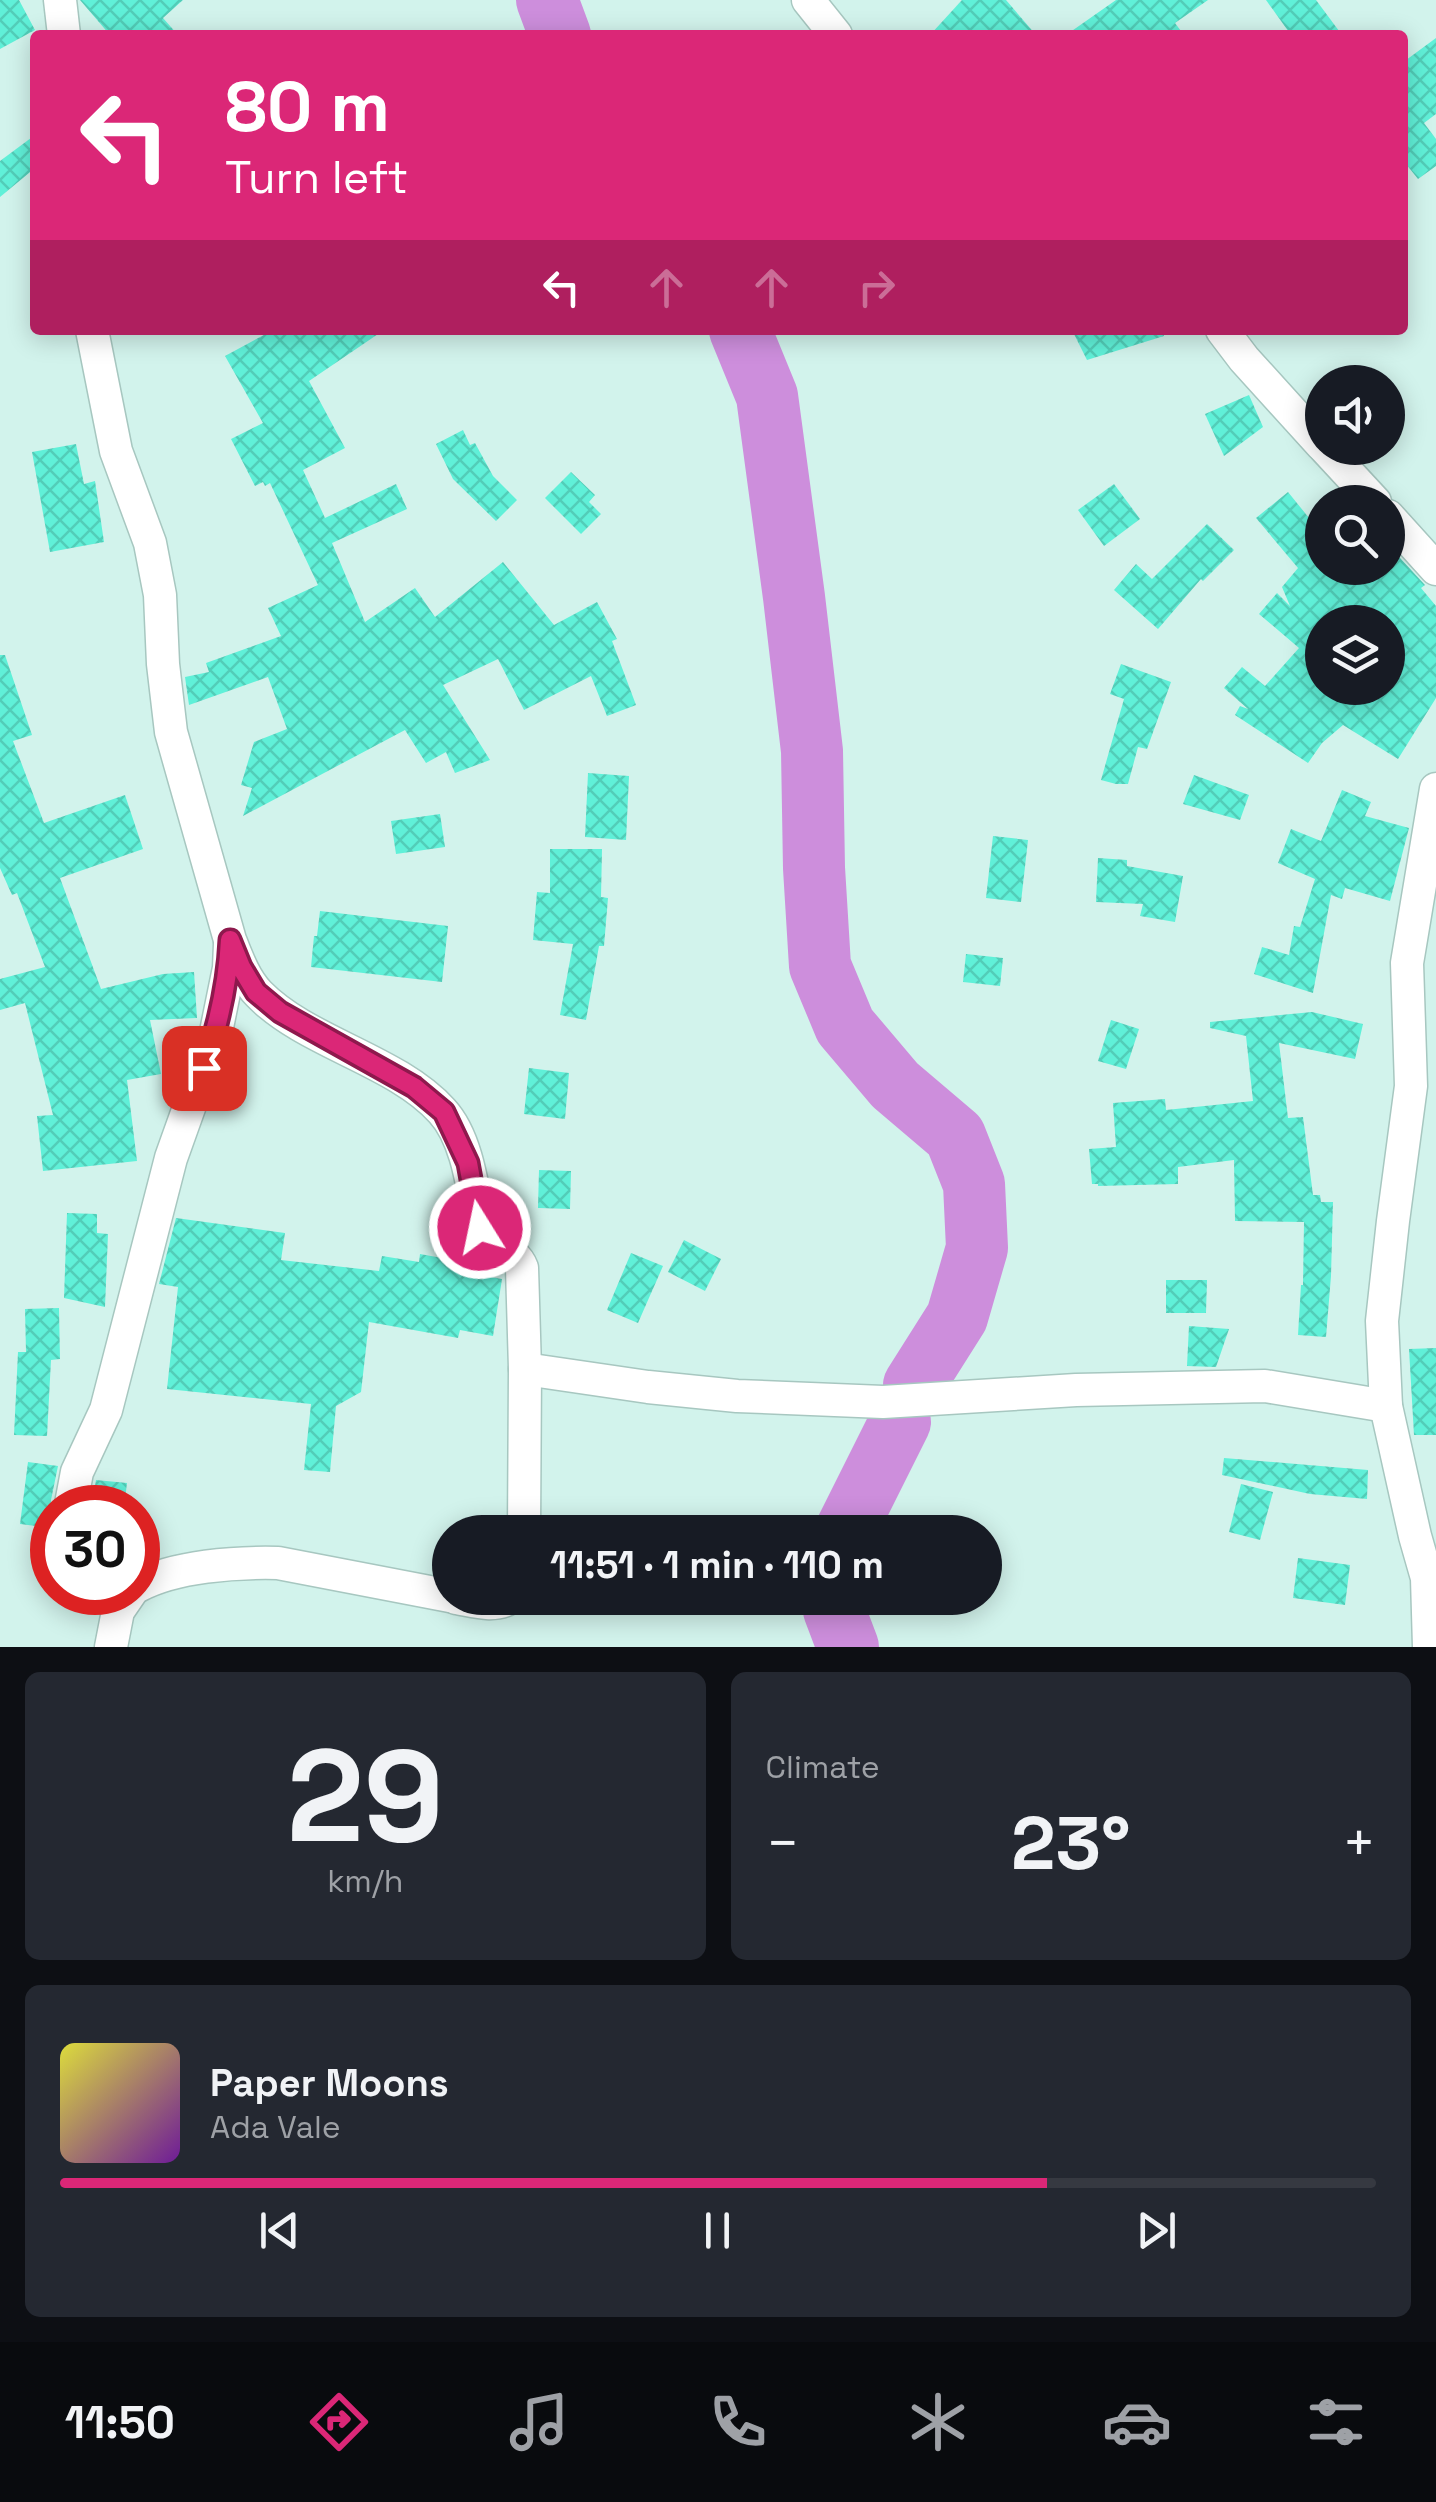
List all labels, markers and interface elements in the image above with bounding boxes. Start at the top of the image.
text: 80 m [225,62,390,151]
icon: left [60,70,190,200]
text: Turn left [225,149,408,206]
icon: left [534,260,589,315]
icon: ahead [639,260,694,315]
icon: ahead [744,260,799,315]
icon: right [849,260,904,315]
map controls [1305,365,1405,705]
button: sound [1305,365,1405,465]
button: search [1305,485,1405,585]
button: layers [1305,605,1405,705]
pin [162,1026,247,1111]
icon: arrive [177,1041,232,1096]
position arrow [428,1176,532,1280]
speed limit sign: 30 [30,1485,160,1615]
text: 11:51 · 1 min · 110 m [550,1541,884,1589]
text: 29 [287,1713,444,1879]
text: Climate [766,1747,880,1787]
text: 23° [1011,1795,1131,1891]
text: − [766,1808,800,1878]
text: + [1342,1808,1376,1878]
text: km/h [327,1861,403,1901]
text: Paper Moons [210,2059,449,2107]
text: Ada Vale [210,2107,341,2147]
icon: previous [252,2203,307,2258]
icon: pause [690,2203,745,2258]
icon: next [1129,2203,1184,2258]
icon: directions [304,2387,374,2457]
icon: music [504,2387,574,2457]
icon: phone [703,2387,773,2457]
icon: climate [903,2387,973,2457]
icon: car [1102,2387,1172,2457]
icon: filters [1301,2387,1371,2457]
text: 11:50 [65,2394,175,2451]

